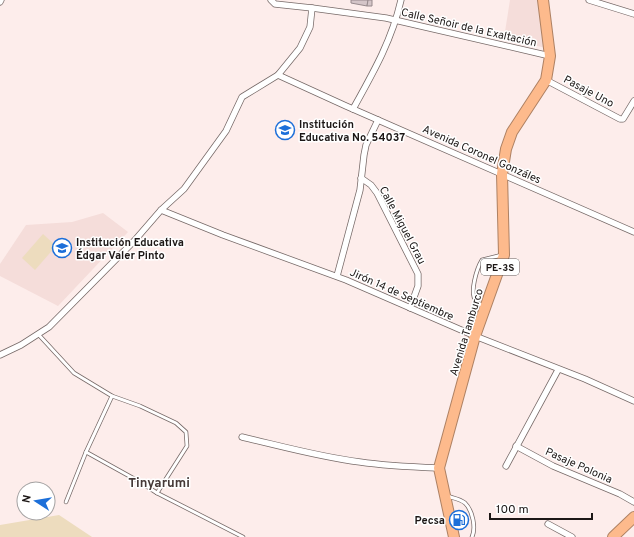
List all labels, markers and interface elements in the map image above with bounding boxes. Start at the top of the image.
street label: Calle Señoir de la Exaltación [400,6,538,50]
street label: Pasaje Uno [561,73,616,111]
place label: Institución Educativa No. 54037 [299,118,405,145]
school or university icon: Institución Educativa No. 54037 [274,119,296,141]
street label: Avenida Coronel Gonzáles [420,122,543,187]
street label: Calle Miguel Grau [376,184,429,267]
place label: Institución Educativa Édgar Valer Pinto [76,236,184,263]
school or university icon: Institución Educativa Édgar Valer Pinto [51,237,73,259]
road number: PE-3S [481,259,519,275]
street label: Jirón 14 de Septiembre [347,266,456,324]
street label: Avenida Tamburco [447,287,487,378]
street label: Pasaje Polonia [543,445,614,487]
district label: Tinyarumi [128,476,190,492]
north arrow [16,481,56,521]
text: N [20,494,35,504]
scale bar [490,495,592,521]
text: 100 m [496,502,529,518]
fuel station icon: Pecsa [448,509,470,531]
place label: Pecsa [414,514,445,528]

